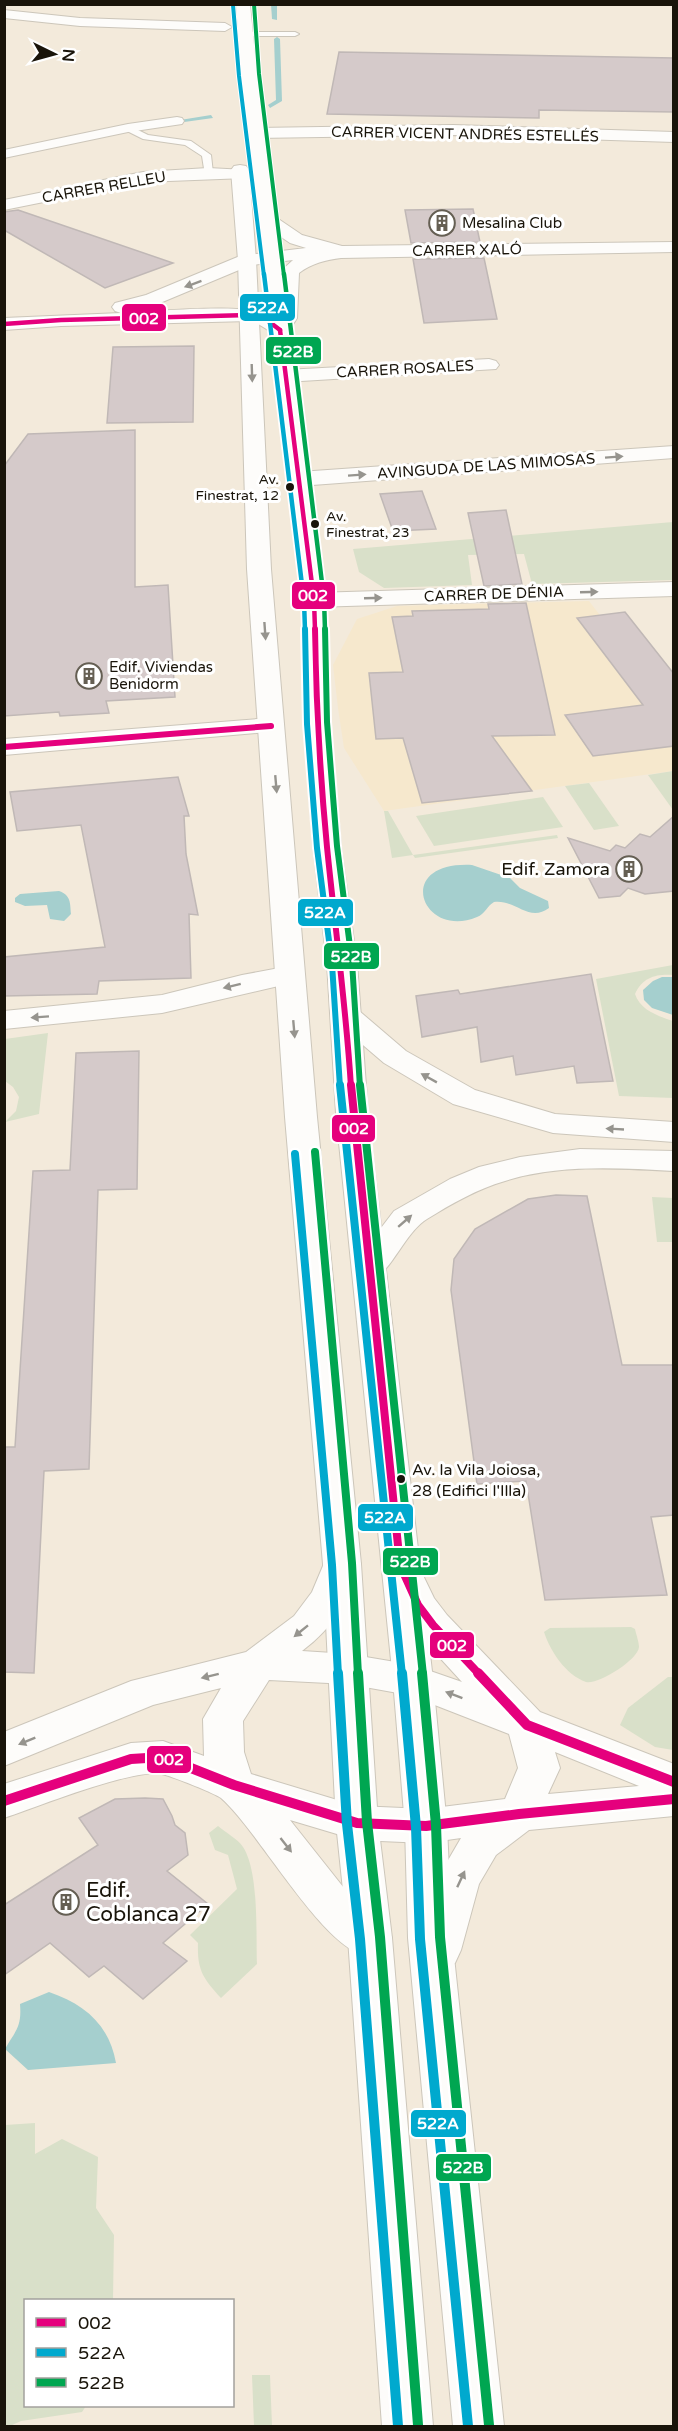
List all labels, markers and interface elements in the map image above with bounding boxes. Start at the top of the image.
north arrow [24,24,84,84]
text: N [57,48,78,62]
street label: CARRER VICENT ANDRÉS ESTELLÉS [331,123,599,145]
street label: CARRER RELLEU [41,167,167,207]
building icon: Mesalina Club [427,208,457,238]
place label: Mesalina Club [462,214,562,232]
street label: CARRER XALÓ [412,240,522,260]
one-way arrow [184,280,202,289]
line badge: 522A [239,293,296,322]
text: 522A [247,298,289,318]
line badge: 002 [121,303,167,332]
text: 002 [129,309,159,329]
line badge: 522B [265,336,322,365]
text: 522B [272,342,314,362]
street label: CARRER ROSALES [336,356,474,382]
one-way arrow [247,364,256,383]
street label: AVINGUDA DE LAS MIMOSAS [376,449,596,483]
one-way arrow [605,452,624,461]
place label: Av. Finestrat, 12 [195,471,279,504]
one-way arrow [348,471,367,480]
marker: Av. Finestrat, 12 [284,481,296,493]
place label: Av. Finestrat, 23 [326,508,410,541]
marker: Av. Finestrat, 23 [309,518,321,530]
line badge: 002 [291,581,336,610]
street label: CARRER DE DÉNIA [424,583,564,605]
text: 002 [298,586,328,606]
one-way arrow [579,587,598,596]
one-way arrow [363,593,382,603]
one-way arrow [260,621,269,640]
place label: Edif. Viviendas Benidorm [109,658,213,693]
building icon: Edif. Viviendas Benidorm [74,661,104,691]
one-way arrow [271,775,281,794]
building icon: Edif. Zamora [614,854,644,884]
place label: Edif. Zamora [501,858,610,880]
line badge: 522A [297,898,354,927]
text: 522A [304,903,346,923]
line badge: 522B [323,942,380,970]
text: 522B [330,947,372,967]
one-way arrow [223,982,241,992]
one-way arrow [31,1012,50,1022]
one-way arrow [289,1020,299,1039]
one-way arrow [420,1073,437,1083]
line badge: 002 [331,1114,376,1143]
text: 002 [339,1119,369,1139]
one-way arrow [606,1124,625,1133]
one-way arrow [398,1214,413,1227]
place label: Av. la Vila Joiosa, 28 (Edifici l'Illa) [412,1460,540,1501]
marker: Av. la Vila Joiosa, 28 (Edifici l'Illa) [395,1473,407,1485]
line badge: 522A [357,1503,414,1532]
text: 522A [364,1508,406,1528]
line badge: 522B [382,1547,439,1576]
text: 522B [389,1552,431,1572]
one-way arrow [294,1624,309,1636]
line badge: 002 [429,1631,475,1659]
text: 002 [437,1636,467,1656]
one-way arrow [201,1672,219,1681]
one-way arrow [444,1690,462,1700]
one-way arrow [17,1736,35,1746]
line badge: 002 [146,1745,192,1774]
text: 002 [154,1750,184,1770]
one-way arrow [279,1838,291,1853]
one-way arrow [455,1870,465,1888]
place label: Edif. Coblanca 27 [86,1878,211,1927]
building icon: Edif. Coblanca 27 [51,1887,81,1917]
line badge: 522A [410,2109,467,2138]
text: 522A [417,2114,459,2134]
line badge: 522B [435,2153,492,2182]
text: 522B [442,2158,484,2178]
legend [24,2299,234,2407]
text: 002 [78,2312,112,2334]
text: 522A [78,2342,125,2364]
text: 522B [78,2372,124,2394]

